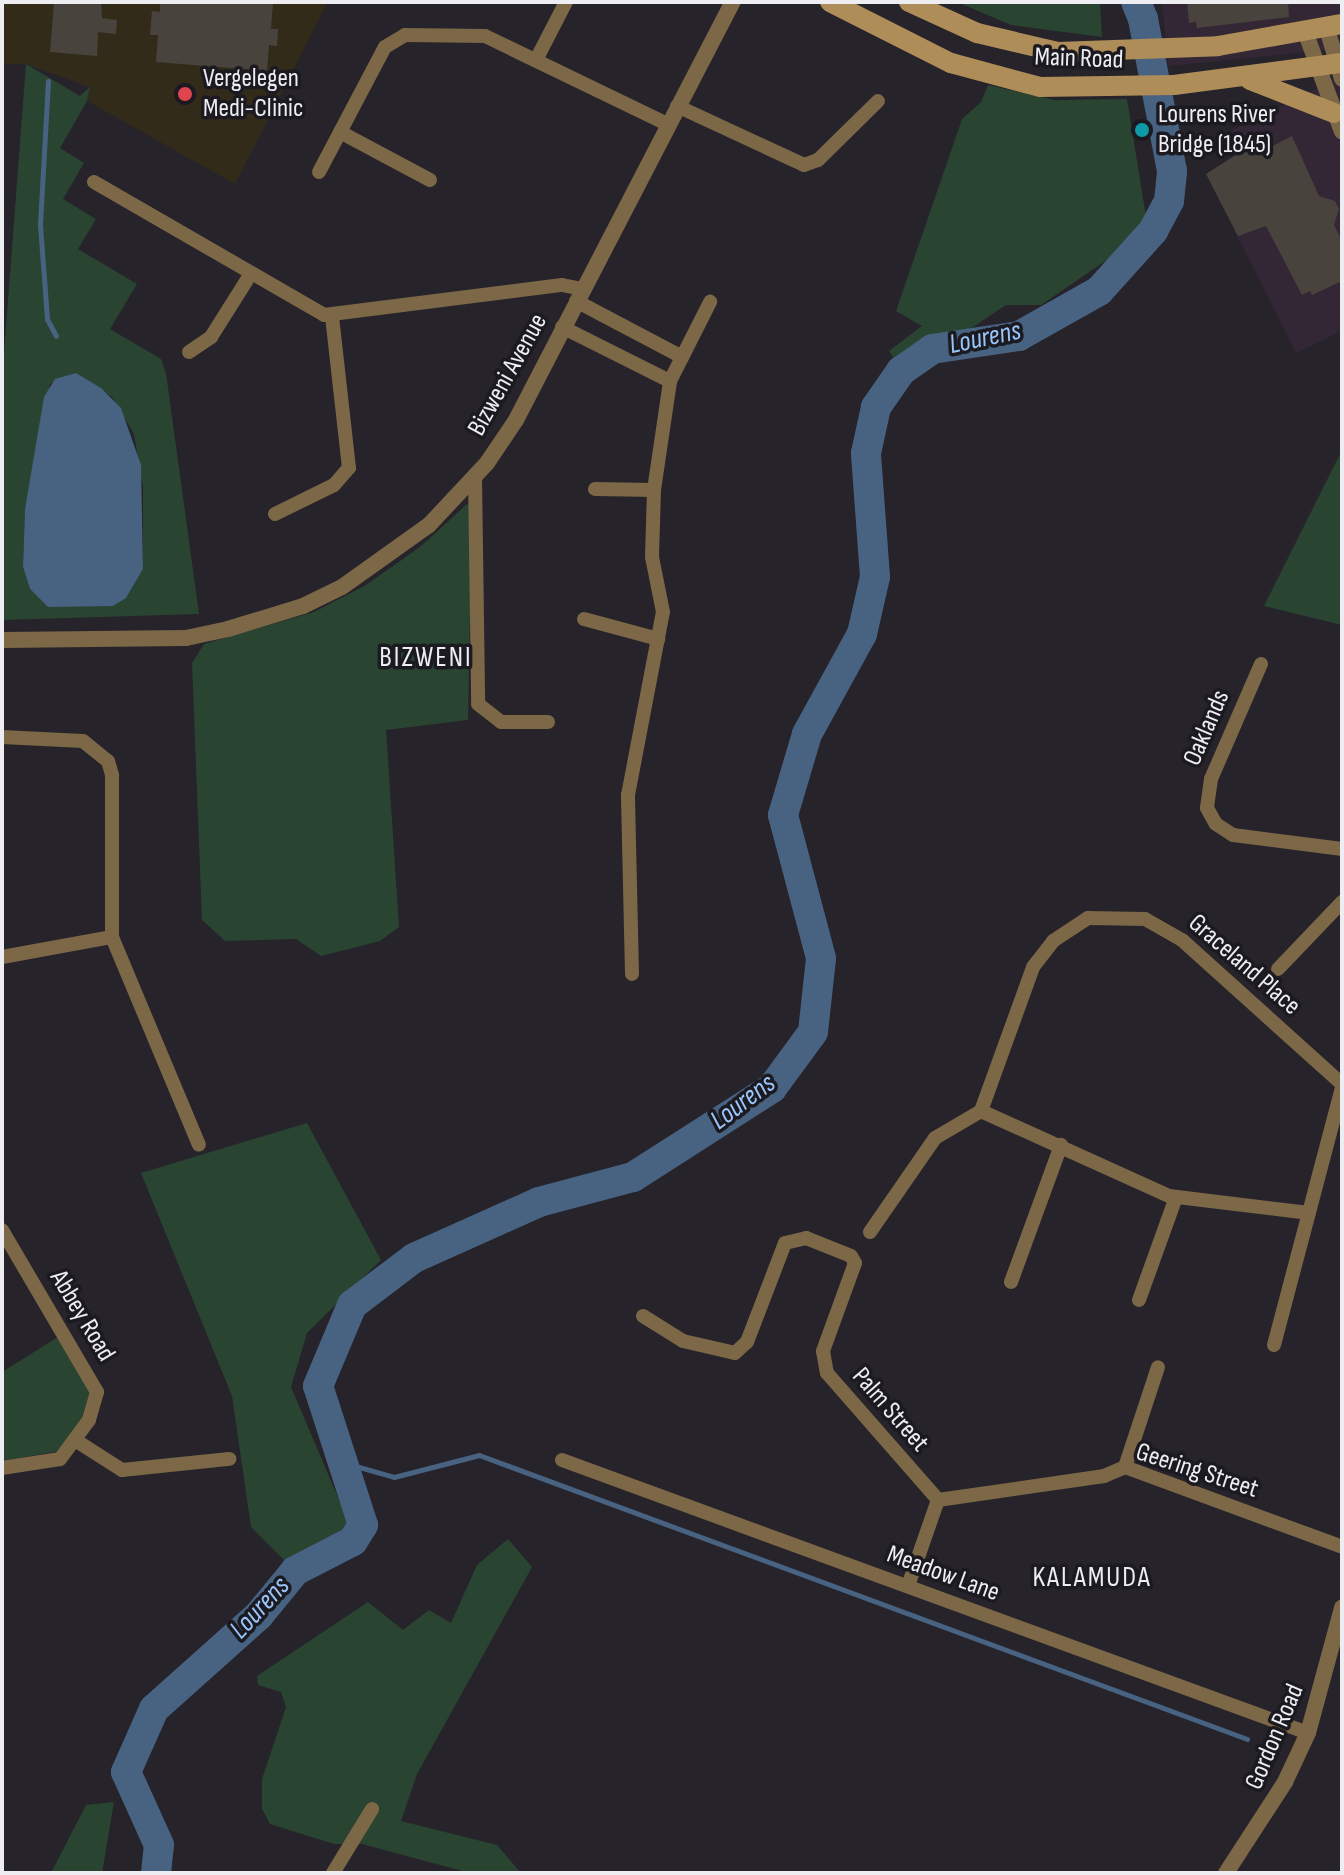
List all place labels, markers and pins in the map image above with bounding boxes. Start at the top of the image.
place label: Vergelegen Medi-Clinic [203,63,303,124]
marker: Vergelegen Medi-Clinic [174,83,196,105]
place label: Lourens River Bridge (1845) [1158,99,1276,160]
marker: Lourens River Bridge (1845) [1133,121,1151,139]

